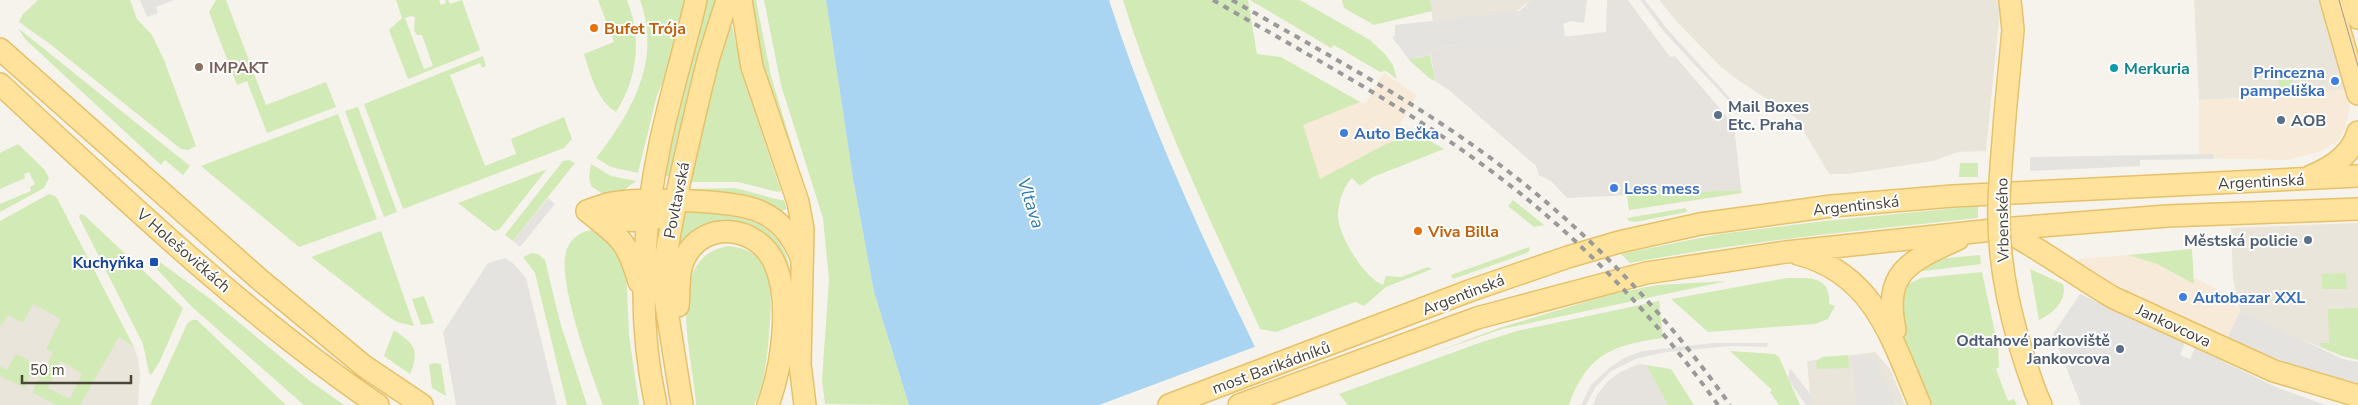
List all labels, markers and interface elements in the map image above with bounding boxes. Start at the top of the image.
place label: Bufet Trója [604,18,686,40]
marker: Bufet Trója [588,22,600,34]
place label: IMPAKT [209,57,269,79]
place label: Merkuria [2124,58,2190,80]
marker: IMPAKT [193,61,205,73]
marker: Merkuria [2108,62,2120,74]
place label: Princezna pampeliška [2240,62,2325,102]
marker: Princezna pampeliška [2329,75,2341,87]
place label: Mail Boxes Etc. Praha [1728,96,1809,136]
marker: Mail Boxes Etc. Praha [1712,109,1724,121]
place label: AOB [2291,110,2326,132]
marker: AOB [2275,114,2287,126]
place label: Auto Bečka [1354,123,1439,145]
marker: Auto Bečka [1338,127,1350,139]
street label: Povltavská [659,160,695,240]
street label: Argentinská [2217,169,2305,195]
water label: Vltava [1012,175,1050,231]
street label: Vrbenského [1991,177,2015,264]
place label: Less mess [1624,178,1700,200]
marker: Less mess [1608,182,1620,194]
street label: Argentinská [1812,191,1900,221]
street label: V Holešovičkách [131,203,235,298]
place label: Viva Billa [1427,221,1499,243]
marker: Viva Billa [1412,225,1424,237]
place label: Městská policie [2184,230,2298,252]
marker: Městská policie [2302,234,2314,246]
place label: Kuchyňka [72,252,144,274]
marker: Kuchyňka [148,256,160,268]
street label: Argentinská [1419,269,1508,321]
place label: Autobazar XXL [2193,287,2305,309]
marker: Autobazar XXL [2177,291,2189,303]
street label: Jankovcova [2132,299,2214,353]
place label: Odtahové parkoviště Jankovcova [1956,330,2110,370]
street label: most Barikádníků [1209,336,1334,400]
marker: Odtahové parkoviště Jankovcova [2114,343,2126,355]
scale bar [22,352,131,384]
text: 50 m [30,360,65,380]

